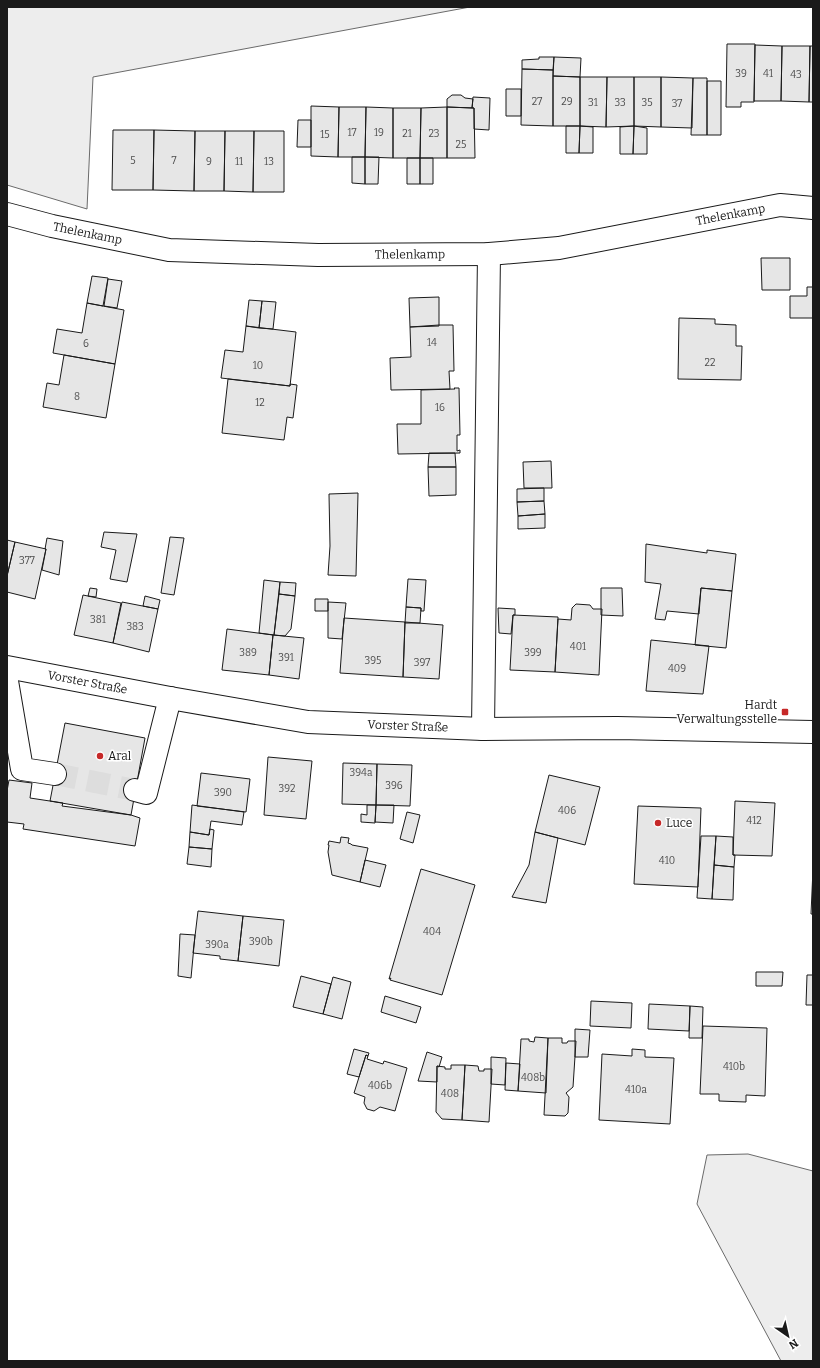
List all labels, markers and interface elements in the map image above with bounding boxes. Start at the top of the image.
house number: 39 [735,68,747,80]
house number: 41 [763,68,773,80]
house number: 43 [790,69,802,81]
house number: 27 [532,96,542,108]
house number: 29 [561,96,573,108]
house number: 31 [588,97,598,109]
house number: 33 [614,97,626,109]
house number: 35 [641,97,653,109]
house number: 37 [672,98,682,110]
house number: 17 [348,127,356,139]
house number: 19 [374,127,384,139]
house number: 21 [402,128,412,140]
house number: 23 [428,128,440,140]
house number: 15 [320,129,330,141]
house number: 25 [456,139,466,151]
house number: 5 [130,155,136,167]
house number: 7 [171,155,177,167]
house number: 9 [206,156,212,168]
house number: 11 [235,156,243,168]
house number: 13 [264,156,274,168]
street label: Thelenkamp [695,201,766,228]
street label: Thelenkamp [52,219,123,247]
street label: Thelenkamp [375,247,445,262]
house number: 14 [427,337,437,349]
house number: 6 [83,338,89,350]
house number: 22 [705,357,715,369]
house number: 10 [253,360,263,372]
house number: 8 [74,391,80,403]
house number: 12 [255,397,265,409]
house number: 16 [435,402,445,414]
house number: 377 [19,555,35,567]
house number: 381 [90,614,106,626]
house number: 383 [126,621,144,633]
house number: 401 [570,641,586,653]
house number: 389 [239,647,257,659]
house number: 399 [524,647,542,659]
house number: 391 [278,652,294,664]
house number: 395 [365,655,381,667]
house number: 397 [414,657,430,669]
house number: 409 [668,663,686,675]
street label: Vorster Straße [46,668,129,697]
place label: Hardt Verwaltungsstelle [677,698,778,726]
marker: Hardt Verwaltungsstelle [780,707,790,717]
street label: Vorster Straße [367,717,449,735]
place label: Aral [108,749,132,763]
marker: Aral [95,751,105,761]
house number: 394a [350,767,373,779]
house number: 396 [385,780,403,792]
house number: 392 [279,783,296,795]
house number: 390 [214,787,232,799]
house number: 406 [558,805,576,817]
house number: 412 [746,815,762,827]
place label: Luce [666,816,692,830]
marker: Luce [653,818,663,828]
house number: 410 [659,855,675,867]
house number: 404 [423,926,441,938]
house number: 390b [249,936,273,948]
house number: 390a [205,939,229,951]
house number: 410b [723,1061,745,1073]
house number: 408b [521,1072,545,1084]
house number: 406b [368,1080,392,1092]
house number: 410a [625,1084,647,1096]
house number: 408 [441,1088,459,1100]
north arrow [768,1316,808,1356]
text: N [786,1336,800,1352]

